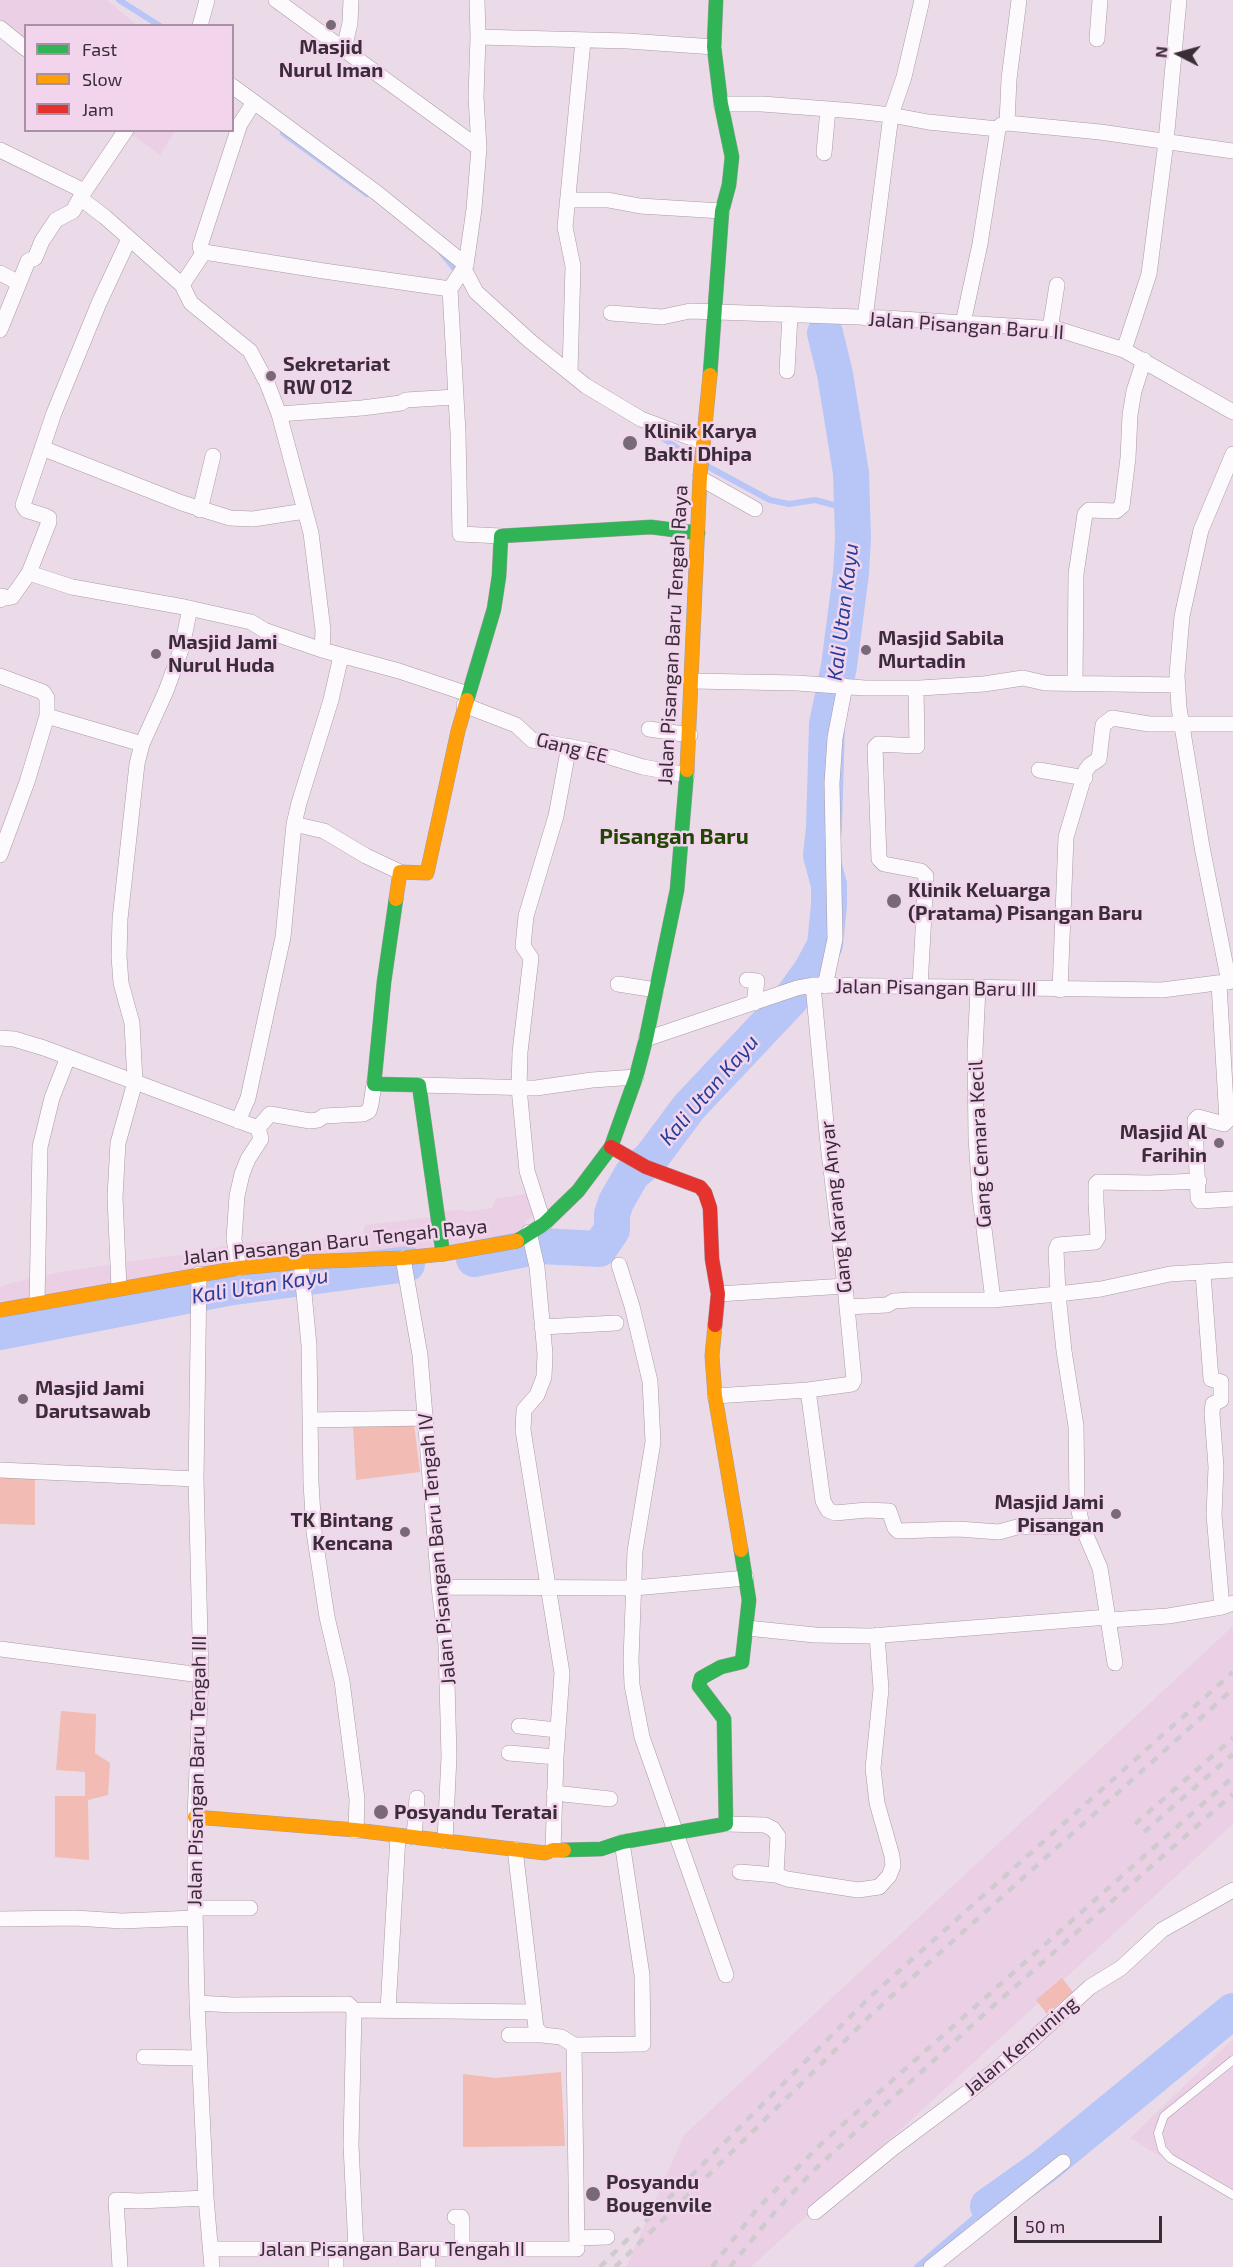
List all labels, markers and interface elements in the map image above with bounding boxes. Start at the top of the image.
marker: Masjid Nurul Iman [324,18,338,32]
legend [24,24,234,132]
north arrow [1149,24,1209,84]
place label: Masjid Nurul Iman [279,35,383,82]
text: Fast [82,38,117,60]
text: N [1151,45,1171,59]
text: Slow [82,68,122,90]
text: Jam [82,98,114,120]
street label: Jalan Pisangan Baru II [867,307,1065,345]
place label: Sekretariat RW 012 [283,352,390,399]
marker: Sekretariat RW 012 [264,369,278,383]
place label: Klinik Karya Bakti Dhipa [644,419,757,466]
marker: Klinik Karya Bakti Dhipa [621,434,639,452]
street label: Jalan Pisangan Baru Tengah Raya [653,484,693,786]
water label: Kali Utan Kayu [822,542,864,682]
place label: Masjid Sabila Murtadin [878,626,1004,673]
place label: Masjid Jami Nurul Huda [168,630,278,677]
marker: Masjid Sabila Murtadin [859,643,873,657]
marker: Masjid Jami Nurul Huda [149,647,163,661]
street label: Gang EE [534,728,610,768]
district label: Pisangan Baru [599,824,749,850]
place label: Klinik Keluarga (Pratama) Pisangan Baru [908,878,1143,925]
marker: Klinik Keluarga (Pratama) Pisangan Baru [885,892,903,910]
street label: Jalan Pisangan Baru III [835,974,1037,1002]
water label: Kali Utan Kayu [654,1030,764,1150]
street label: Gang Cemara Kecil [964,1060,996,1228]
street label: Gang Karang Anyar [815,1120,857,1294]
place label: Masjid Al Farihin [1120,1120,1207,1167]
marker: Masjid Al Farihin [1212,1136,1226,1150]
street label: Jalan Pasangan Baru Tengah Raya [181,1214,489,1270]
water label: Kali Utan Kayu [190,1263,330,1309]
place label: Masjid Jami Darutsawab [35,1376,151,1423]
marker: Masjid Jami Darutsawab [16,1392,30,1406]
street label: Jalan Pisangan Baru Tengah IV [413,1412,461,1686]
place label: Masjid Jami Pisangan [994,1490,1104,1537]
marker: Masjid Jami Pisangan [1109,1507,1123,1521]
place label: TK Bintang Kencana [290,1508,393,1555]
marker: TK Bintang Kencana [398,1525,412,1539]
street label: Jalan Pisangan Baru Tengah III [183,1635,211,1907]
place label: Posyandu Teratai [394,1800,558,1824]
marker: Posyandu Teratai [372,1803,390,1821]
street label: Jalan Kemuning [959,1991,1083,2101]
place label: Posyandu Bougenvile [606,2170,712,2217]
marker: Posyandu Bougenvile [584,2185,602,2203]
scale bar [1017,2204,1166,2242]
text: 50 m [1025,2215,1065,2237]
street label: Jalan Pisangan Baru Tengah II [259,2237,525,2261]

